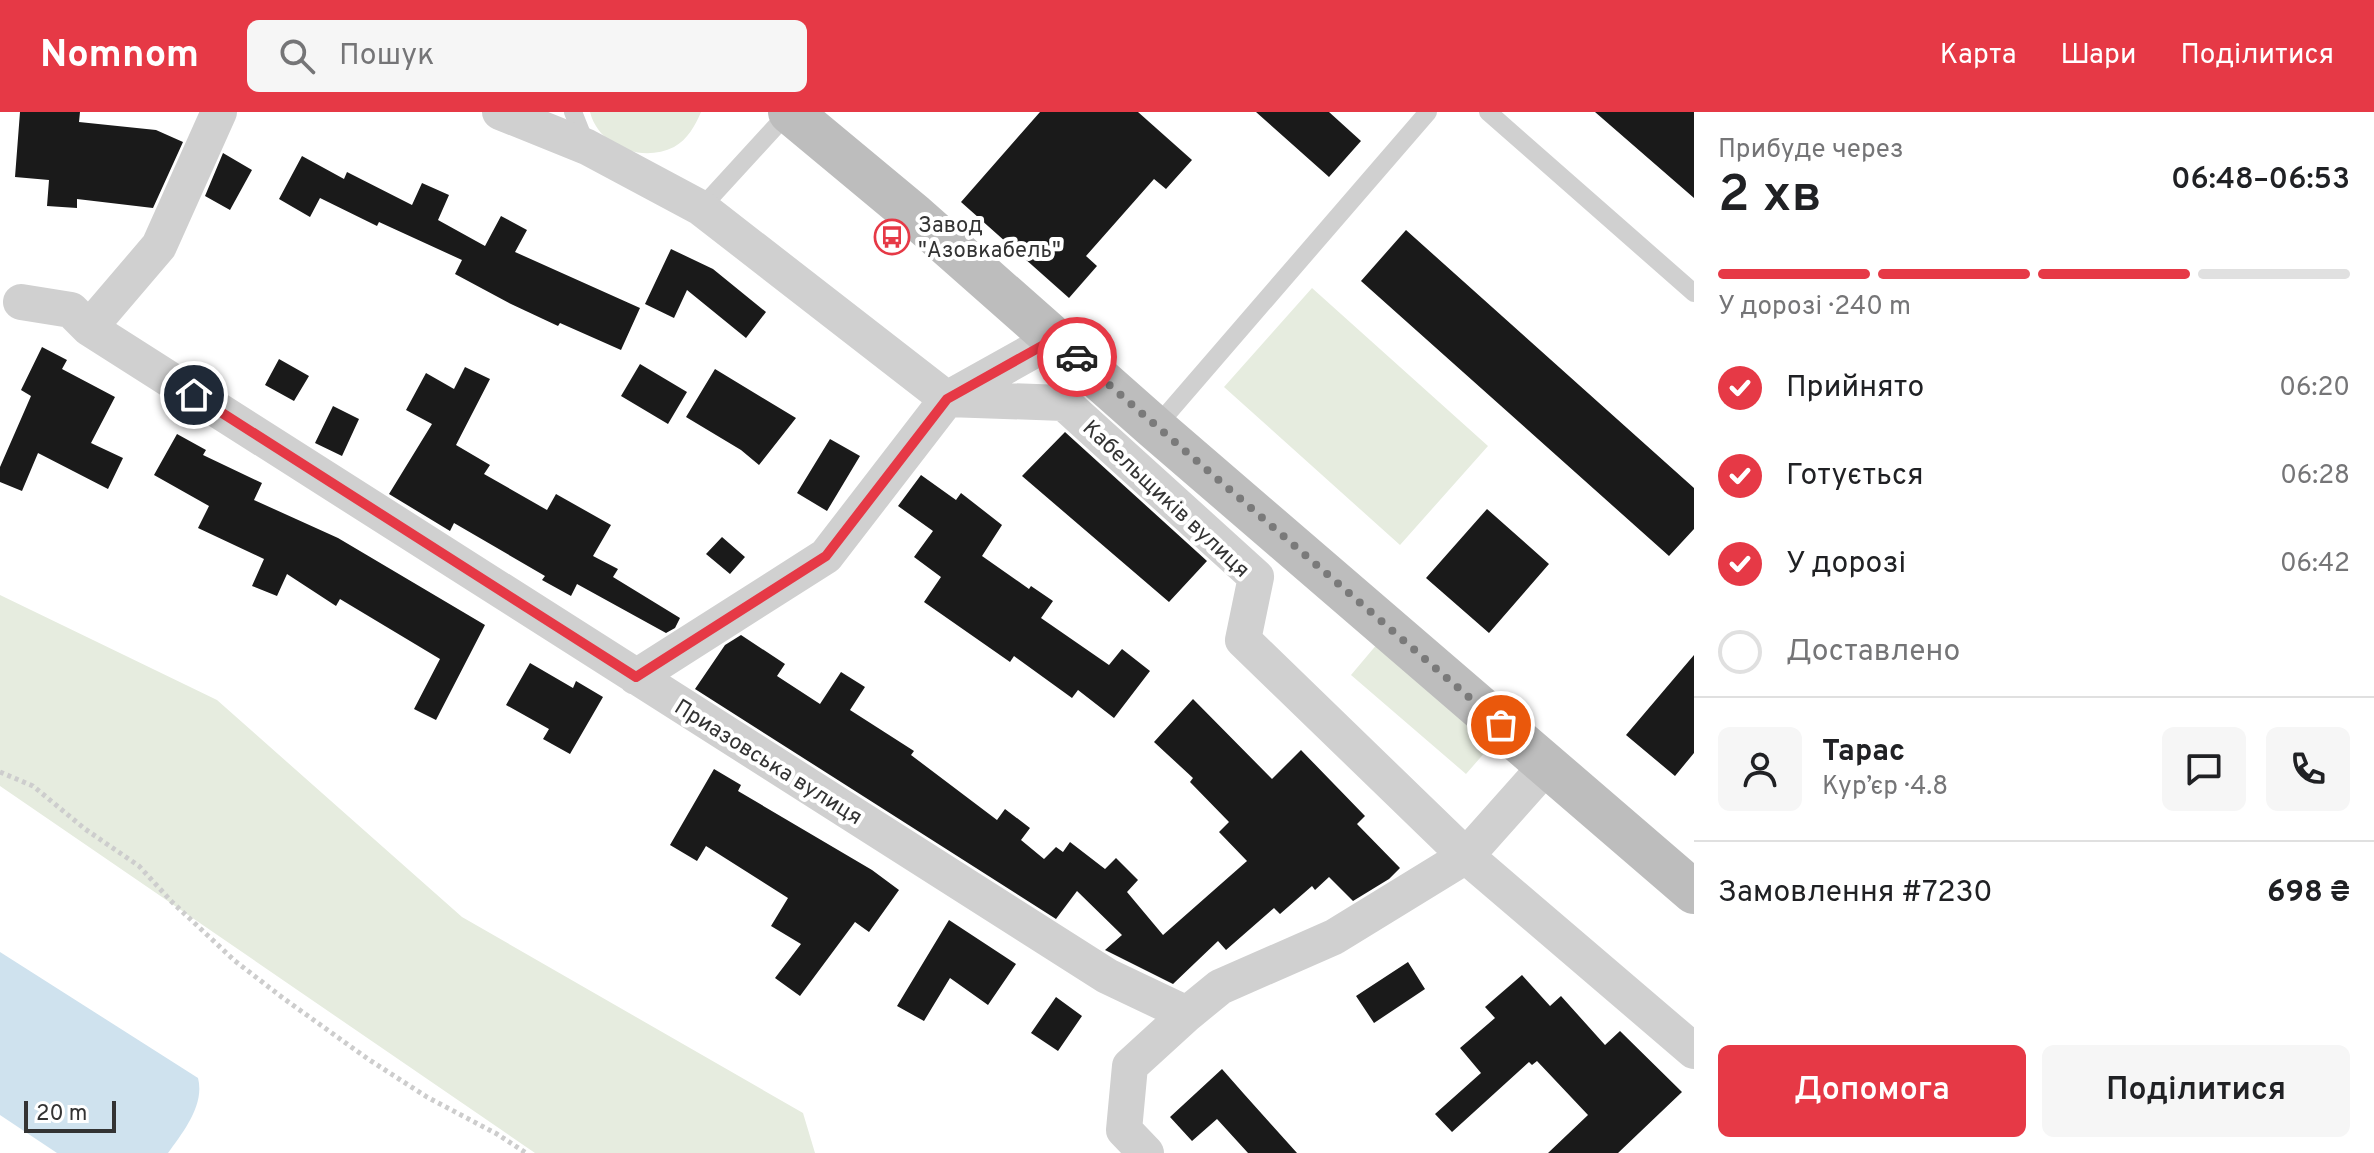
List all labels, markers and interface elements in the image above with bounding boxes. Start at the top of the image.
search box [247,20,807,92]
text: Nomnom [40,32,199,81]
icon: search [275,34,319,78]
text: Пошук [339,38,434,75]
text: Карта [1940,38,2016,74]
text: Шари [2060,38,2136,74]
text: Поділитися [2180,38,2334,74]
text: Прибуде через [1718,134,1904,167]
text: 06:48–06:53 [2171,162,2350,199]
text: 2 хв [1718,164,1822,230]
place label: Завод "Азовкабель" [918,213,1061,265]
bus stop icon: Завод "Азовкабель" [873,218,911,256]
text: У дорозі · 240 m [1718,291,1911,324]
courier [1037,317,1117,397]
icon: car [1055,335,1099,379]
pin [160,361,228,429]
icon: check [1718,366,1762,410]
text: Прийнято [1786,370,1924,407]
text: 06:20 [2279,372,2350,405]
icon: home [172,373,216,417]
street label: Кабельщиків вулиця [1076,415,1255,584]
icon: check [1718,454,1762,498]
text: Готується [1786,458,1924,495]
text: 06:28 [2280,460,2350,493]
icon: check [1718,542,1762,586]
text: У дорозі [1786,546,1906,583]
text: 06:42 [2280,548,2350,581]
text: Доставлено [1786,634,1960,671]
pin [1467,691,1535,759]
street label: Приазовська вулиця [669,694,867,832]
icon: bag [1479,703,1523,747]
button: person [1718,727,1802,811]
button: chat [2162,727,2246,811]
button: phone [2266,727,2350,811]
text: Тарас [1822,734,1905,771]
text: Кур’єр · 4.8 [1822,771,1948,804]
text: Замовлення #7230 [1718,875,1993,912]
text: 698 ₴ [2267,875,2350,912]
button: Допомога [1718,1045,2026,1137]
button: Поділитися [2042,1045,2350,1137]
scale bar [24,1097,116,1133]
text: 20 m [36,1101,87,1128]

